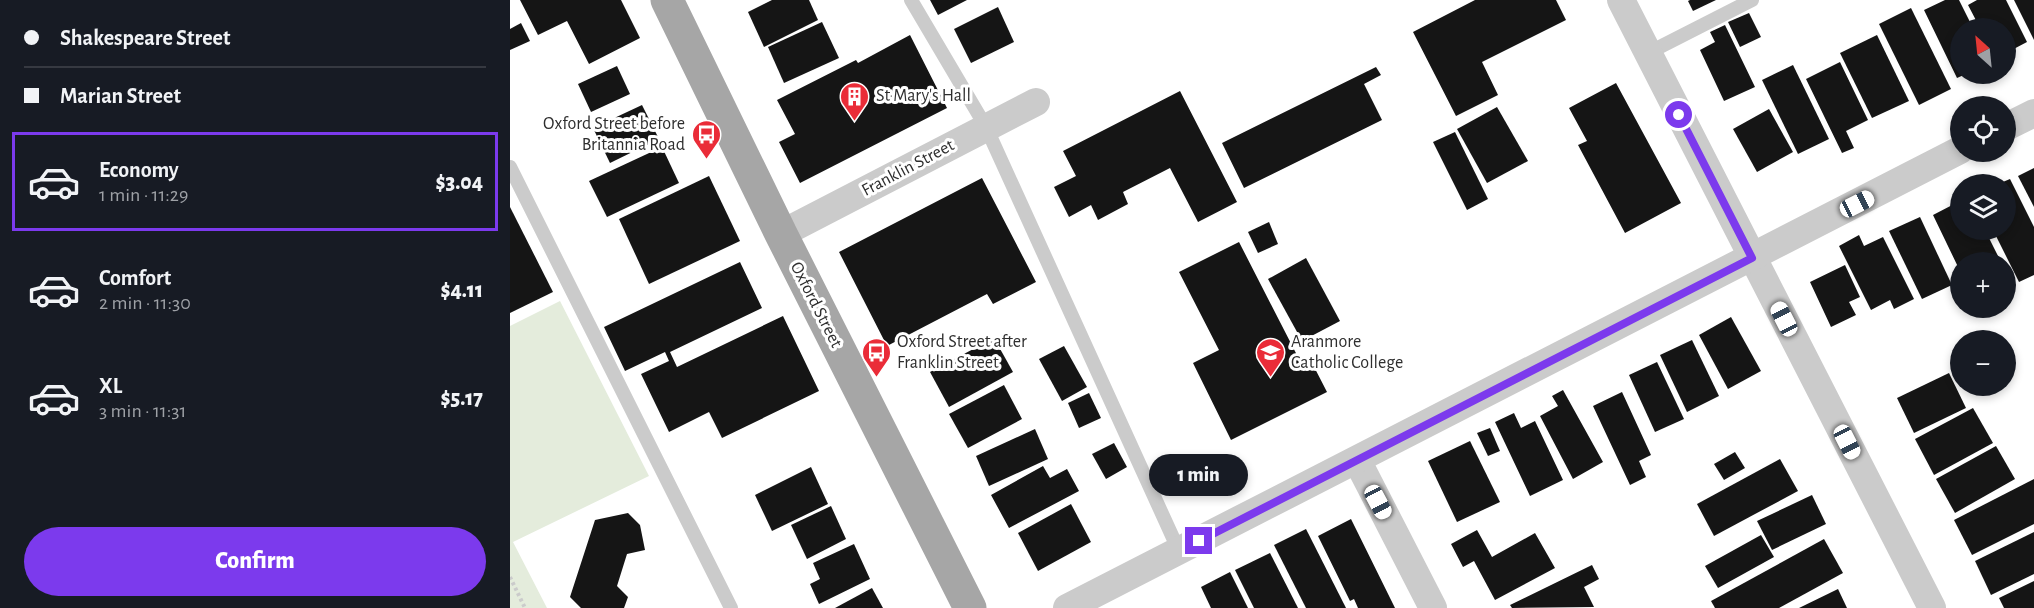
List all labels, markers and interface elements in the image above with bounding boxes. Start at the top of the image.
north arrow [1950,18,2016,84]
map controls [1950,18,2016,396]
text: Shakespeare Street [60,27,230,49]
building icon: St Mary's Hall [839,80,871,122]
text: Marian Street [60,85,181,107]
place label: St Mary's Hall [876,87,971,105]
button: locate [1950,96,2016,162]
route start [1665,101,1692,128]
place label: Oxford Street before Britannia Road [543,115,685,154]
bus stop icon: Oxford Street before Britannia Road [690,118,722,160]
street label: Franklin Street [859,136,957,200]
icon: car [27,155,81,209]
text: Economy [99,159,179,181]
text: $3.04 [436,171,483,193]
button: layers [1950,174,2016,240]
text: 1 min · 11:29 [99,185,188,205]
car [1837,188,1877,220]
button: + [1950,252,2016,318]
street label: Oxford Street [787,259,845,351]
icon: car [27,263,81,317]
text: Comfort [99,267,171,289]
text: $4.11 [440,279,483,301]
text: 2 min · 11:30 [99,293,191,313]
car [1768,299,1800,339]
button: − [1950,330,2016,396]
place label: Oxford Street after Franklin Street [897,333,1027,372]
place label: Aranmore Catholic College [1291,333,1403,372]
bus stop icon: Oxford Street after Franklin Street [860,336,892,378]
school or university icon: Aranmore Catholic College [1254,336,1286,378]
icon: car [27,371,81,425]
text: XL [99,375,122,397]
text: $5.17 [440,387,483,409]
text: 3 min · 11:31 [99,401,186,421]
car [1831,422,1863,462]
callout: 1 min [1150,454,1248,496]
text: 1 min [1177,465,1220,485]
car [1362,482,1394,522]
button: Confirm [24,527,486,596]
route end [1185,527,1212,554]

